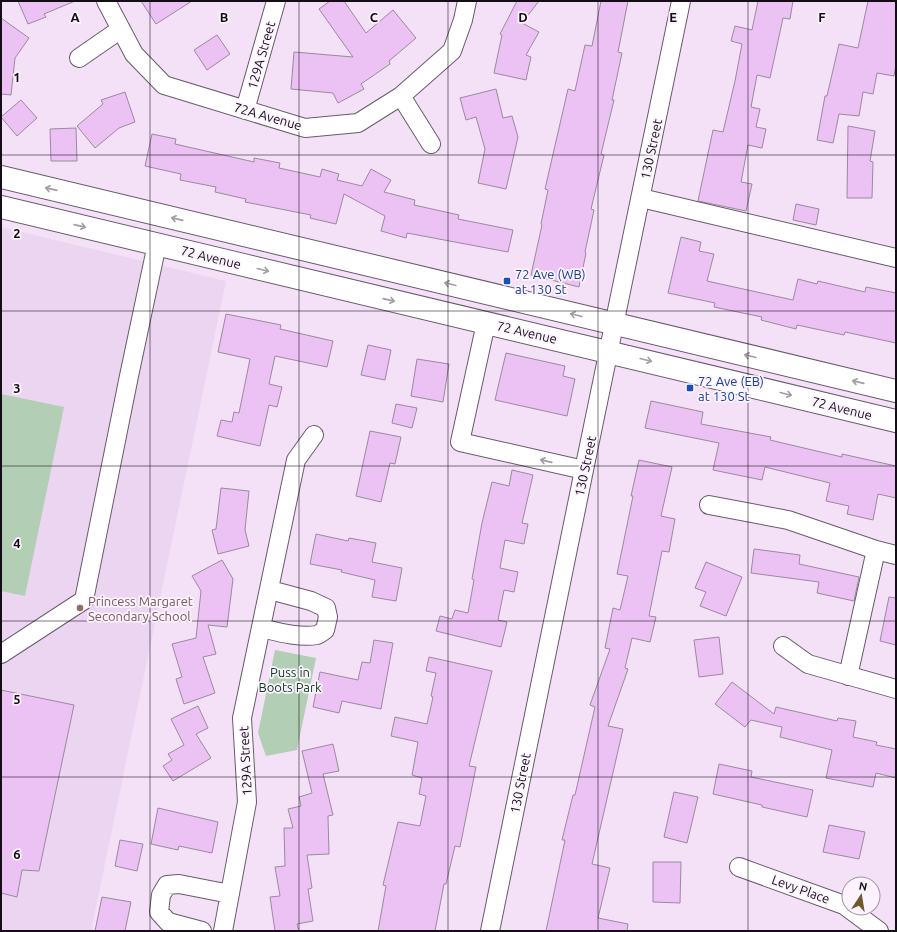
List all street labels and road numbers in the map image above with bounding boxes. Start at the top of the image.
street label: 129A Street [245,20,277,90]
street label: 72A Avenue [232,100,304,132]
street label: 130 Street [638,118,664,180]
street label: 72 Avenue [179,243,243,271]
street label: 72 Avenue [495,318,559,346]
street label: 72 Avenue [810,394,874,422]
street label: 130 Street [572,435,598,497]
street label: 129A Street [236,726,254,796]
street label: 130 Street [507,752,533,814]
street label: Levy Place [770,872,832,906]

